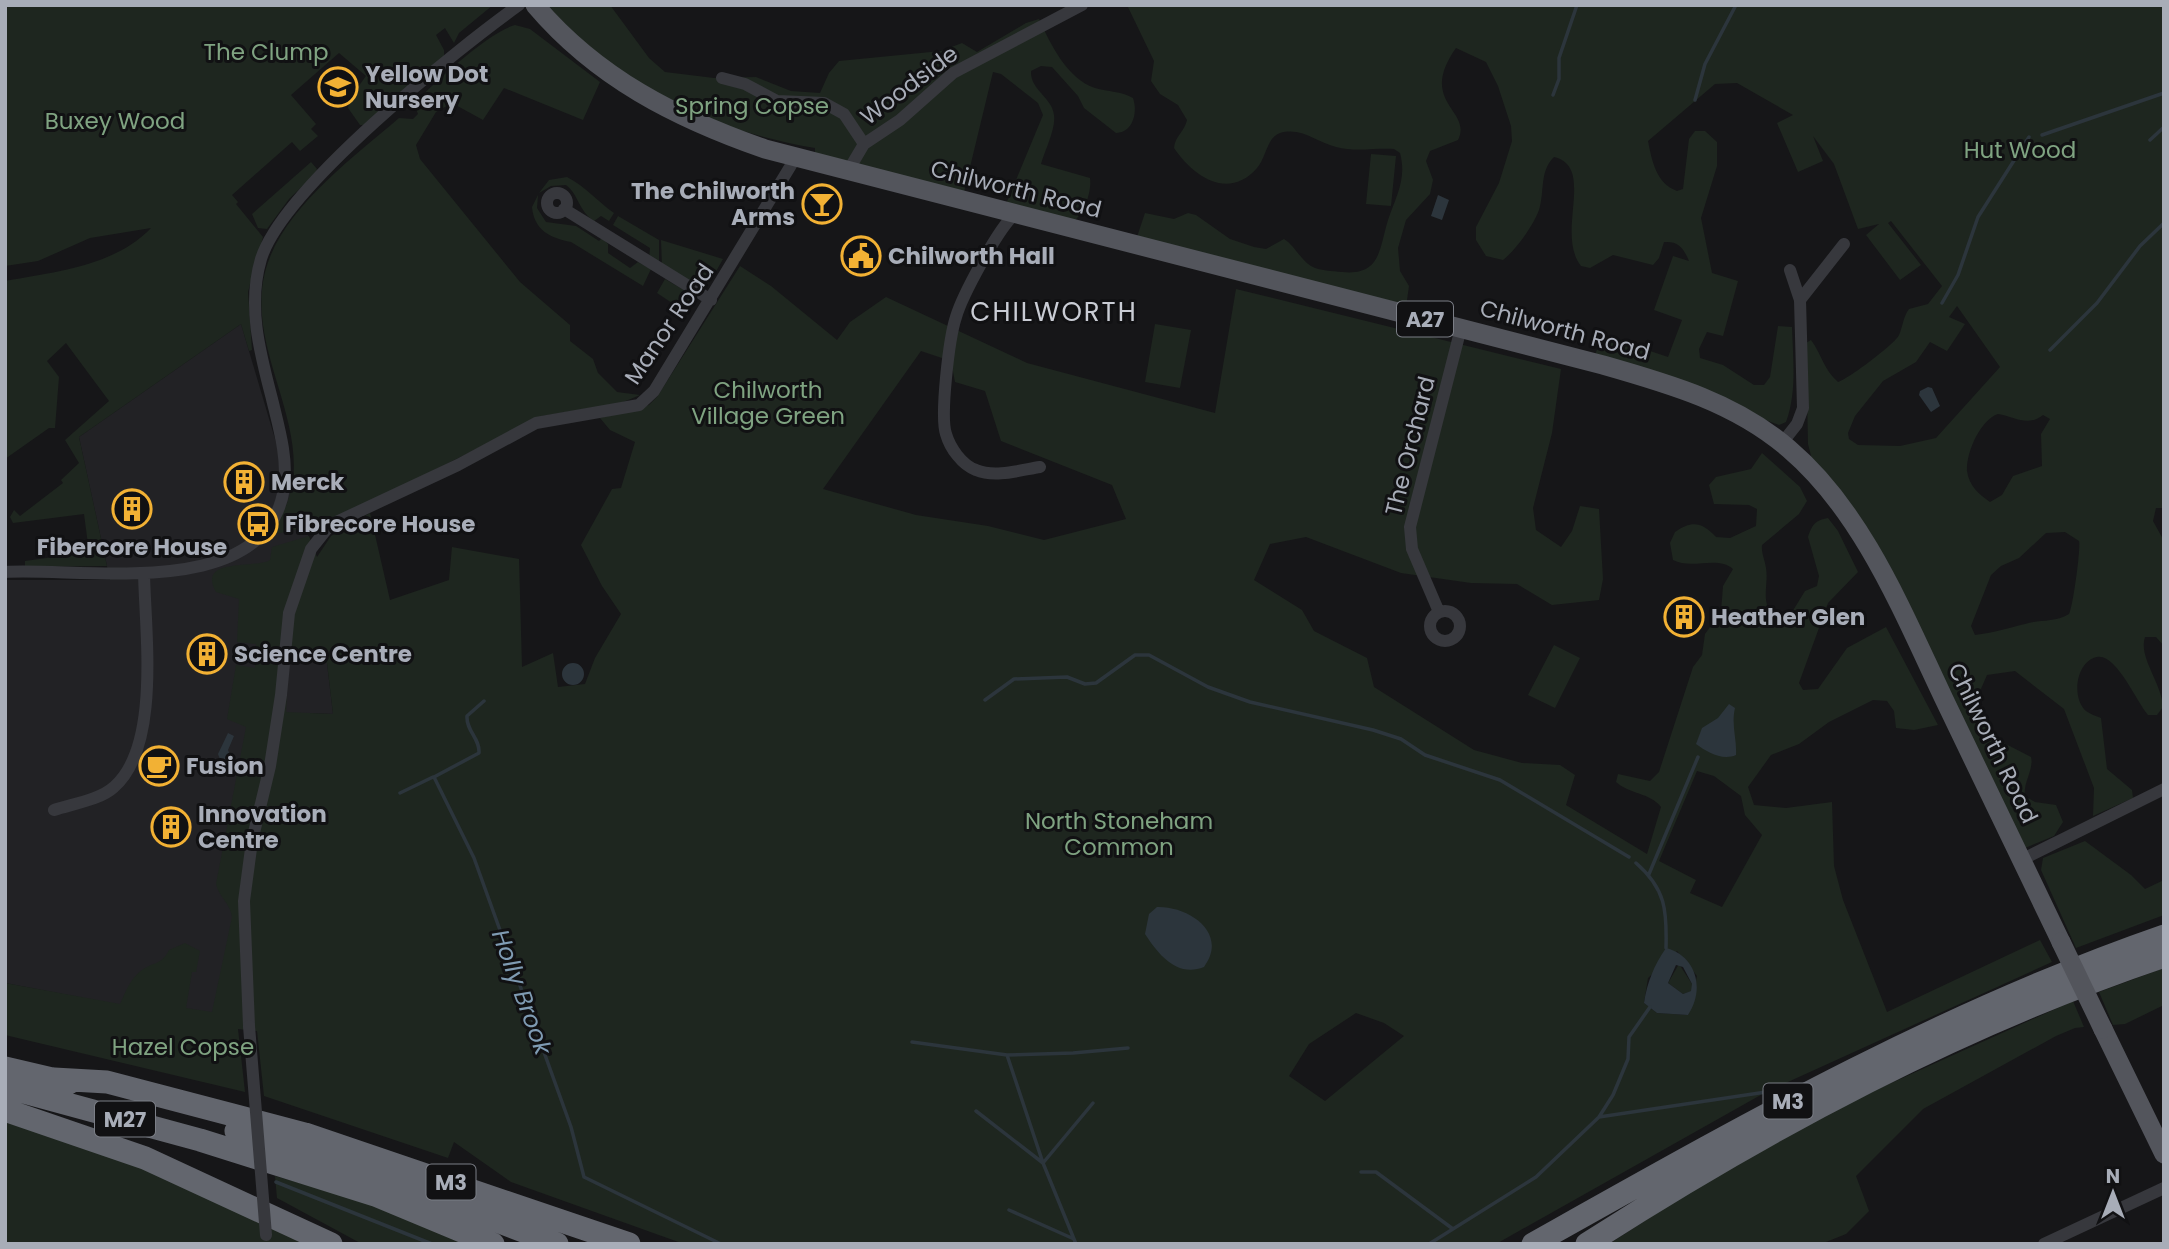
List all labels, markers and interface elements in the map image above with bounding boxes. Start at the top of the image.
park label: The Clump [204,36,328,68]
street label: Woodside [853,38,965,132]
place label: Yellow Dot Nursery [365,58,488,116]
school or university icon: Yellow Dot Nursery [317,66,359,108]
park label: Spring Copse [675,90,829,122]
park label: Buxey Wood [45,105,185,137]
park label: Hut Wood [1964,134,2076,166]
street label: Chilworth Road [927,152,1105,226]
place label: The Chilworth Arms [631,175,795,233]
bar icon: The Chilworth Arms [801,183,843,225]
public building icon: Chilworth Hall [840,235,882,277]
place label: Chilworth Hall [888,240,1055,272]
street label: Manor Road [617,257,721,391]
street label: Chilworth Road [1476,292,1654,368]
district label: CHILWORTH [970,294,1138,330]
road number: A27 [1397,302,1453,336]
street label: The Orchard [1377,373,1443,519]
park label: Chilworth Village Green [691,374,845,432]
building icon: Merck [223,461,265,503]
place label: Merck [271,466,345,498]
building icon: Fibercore House [111,488,153,530]
bus stop icon: Fibrecore House [237,503,279,545]
place label: Fibrecore House [285,508,475,540]
place label: Fibercore House [37,531,227,563]
building icon: Heather Glen [1663,596,1705,638]
place label: Heather Glen [1711,601,1865,633]
building icon: Science Centre [186,633,228,675]
place label: Science Centre [234,638,412,670]
street label: Chilworth Road [1940,657,2046,829]
cafe icon: Fusion [138,745,180,787]
place label: Fusion [186,750,264,782]
place label: Innovation Centre [198,798,327,856]
park label: North Stoneham Common [1025,805,1213,863]
building icon: Innovation Centre [150,806,192,848]
water label: Holly Brook [484,925,560,1061]
park label: Hazel Copse [112,1031,254,1063]
road number: M3 [1764,1084,1812,1118]
road number: M27 [95,1102,155,1136]
north arrow [2078,1158,2148,1228]
text: N [2106,1163,2120,1190]
road number: M3 [426,1164,476,1200]

